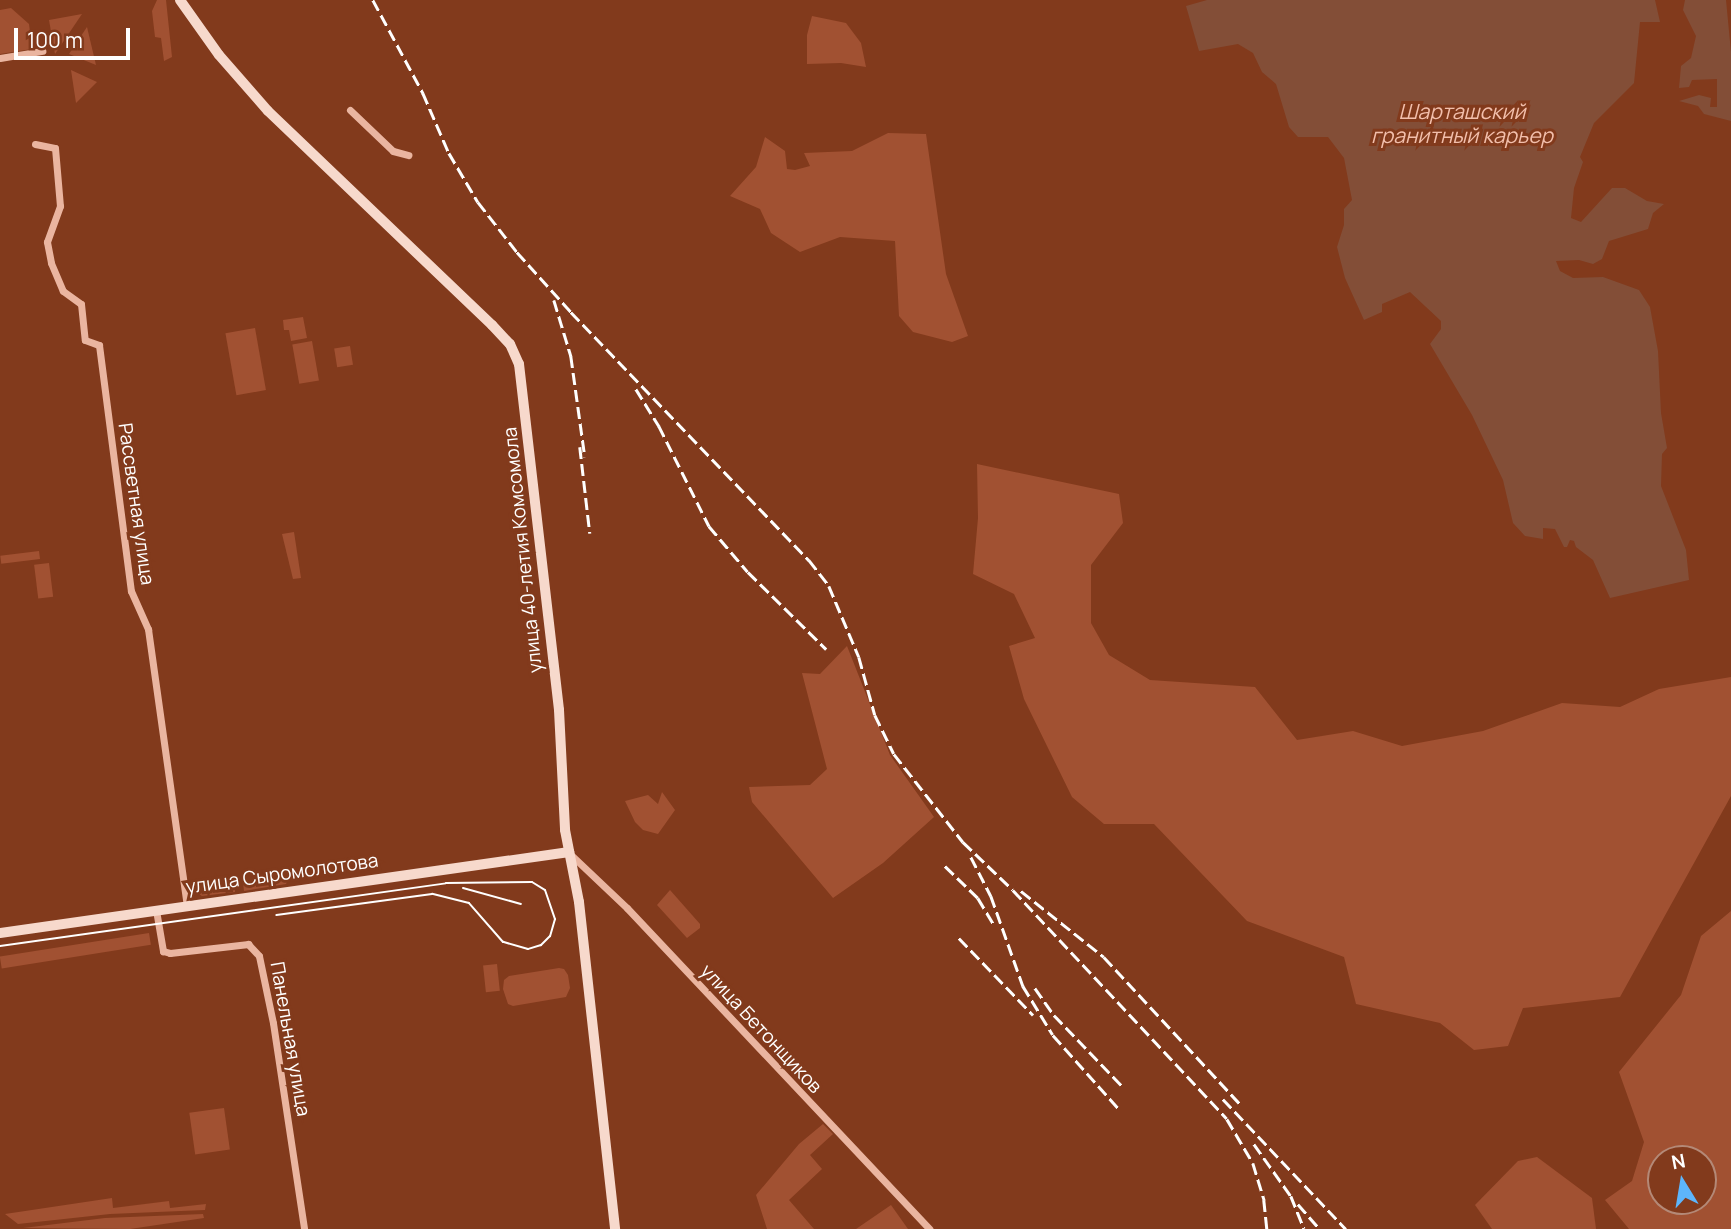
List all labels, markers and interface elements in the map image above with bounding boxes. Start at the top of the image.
scale bar [18,14,133,58]
text: 100 m [27,26,83,54]
water label: Шарташский гранитный карьер [1371,98,1553,148]
street label: Рассветная улица [113,422,159,586]
street label: улица 40-летия Комсомола [499,426,547,674]
street label: улица Сыромолотова [184,849,380,899]
street label: Панельная улица [265,960,315,1118]
street label: улица Бетонщиков [695,960,827,1098]
north arrow [1647,1145,1717,1215]
text: N [1669,1147,1688,1175]

